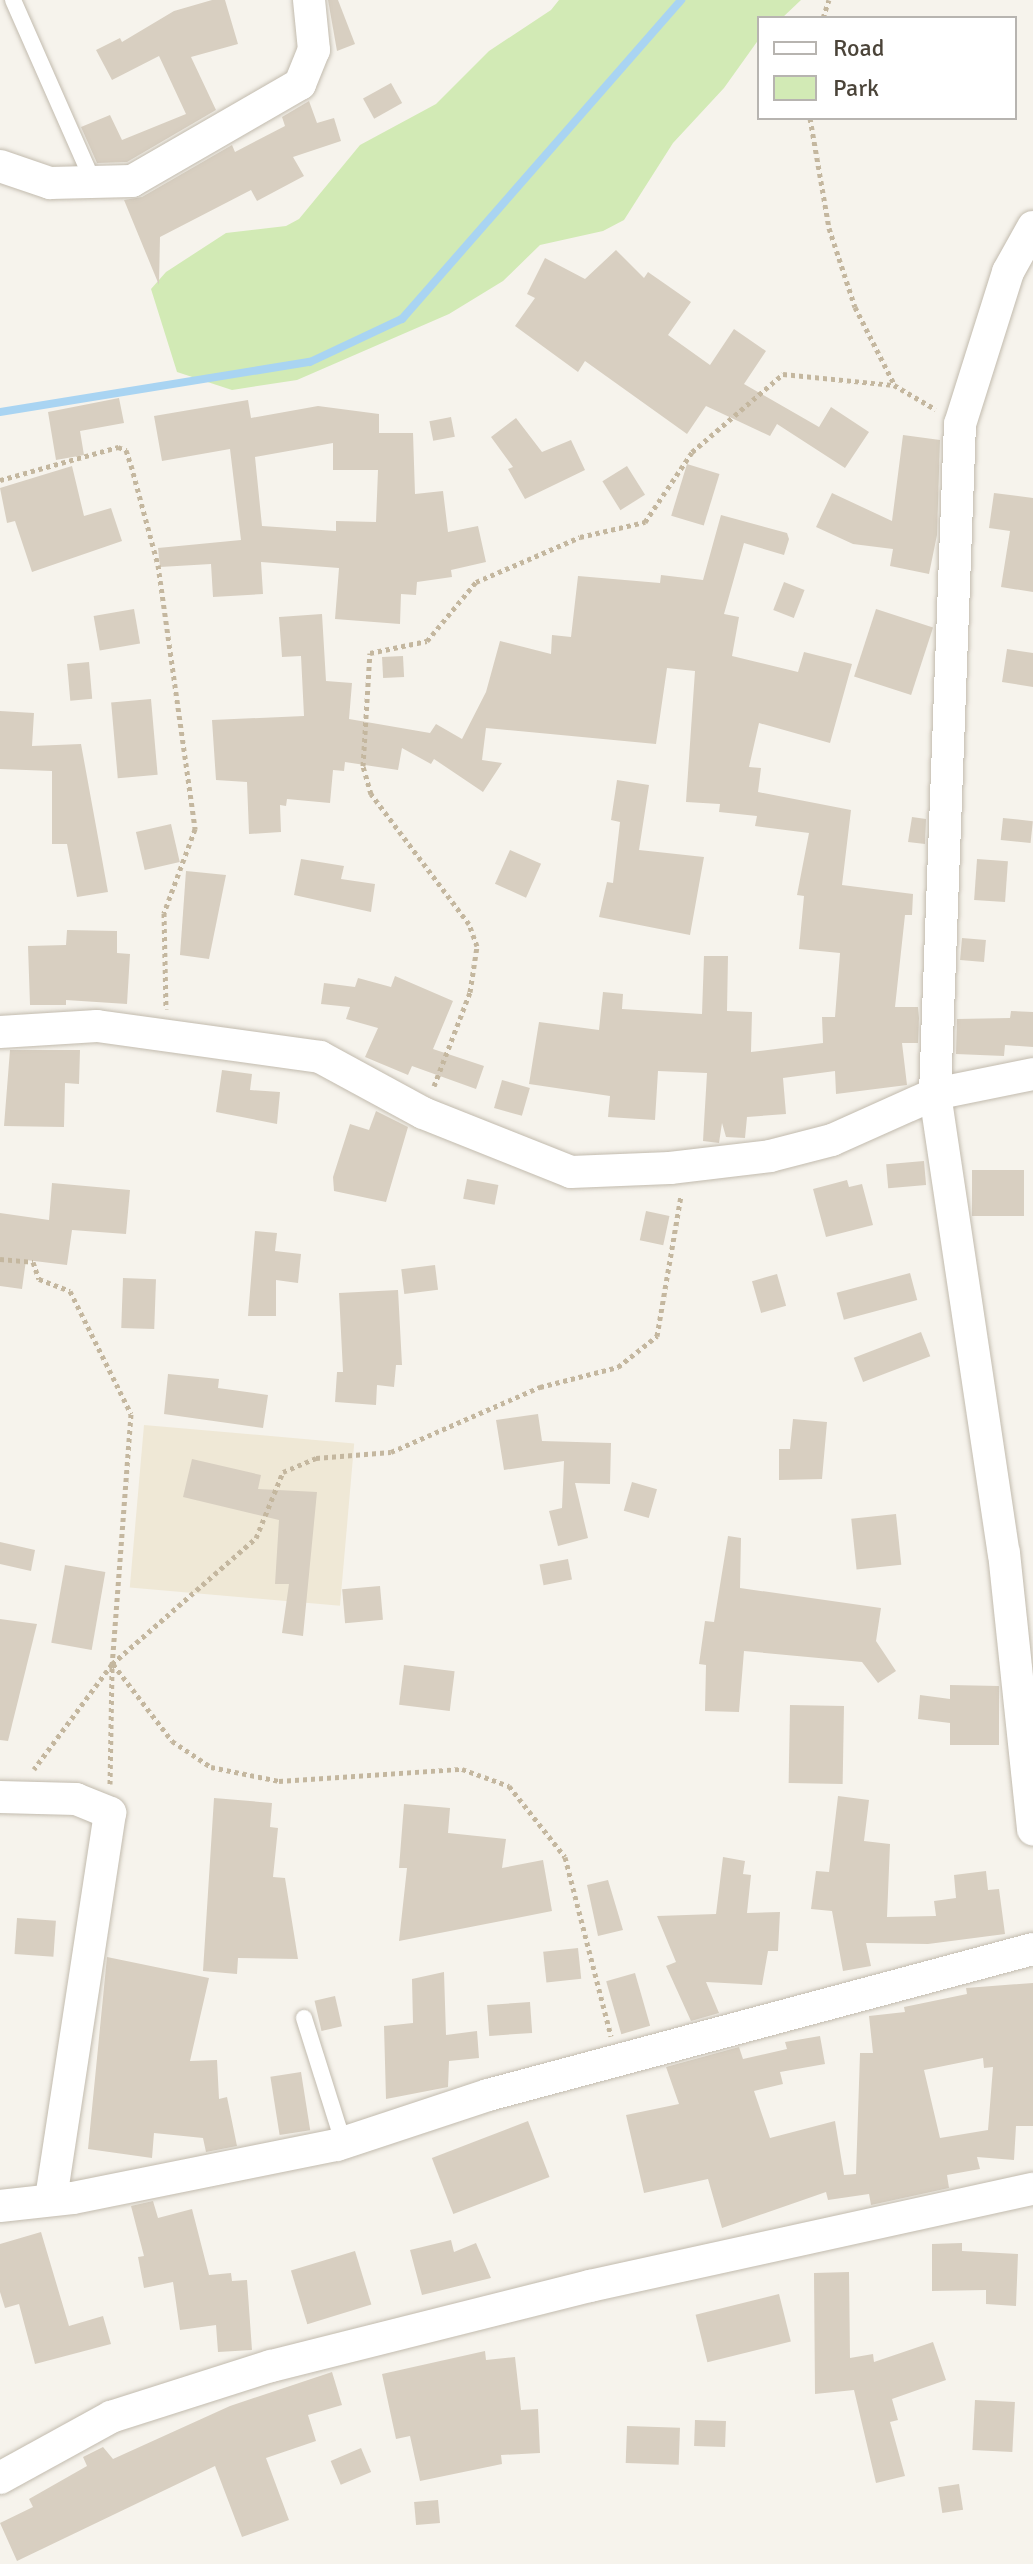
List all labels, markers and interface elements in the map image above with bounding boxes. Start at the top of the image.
legend [757,16,1017,120]
text: Road [833,33,884,63]
text: Park [833,73,879,103]

